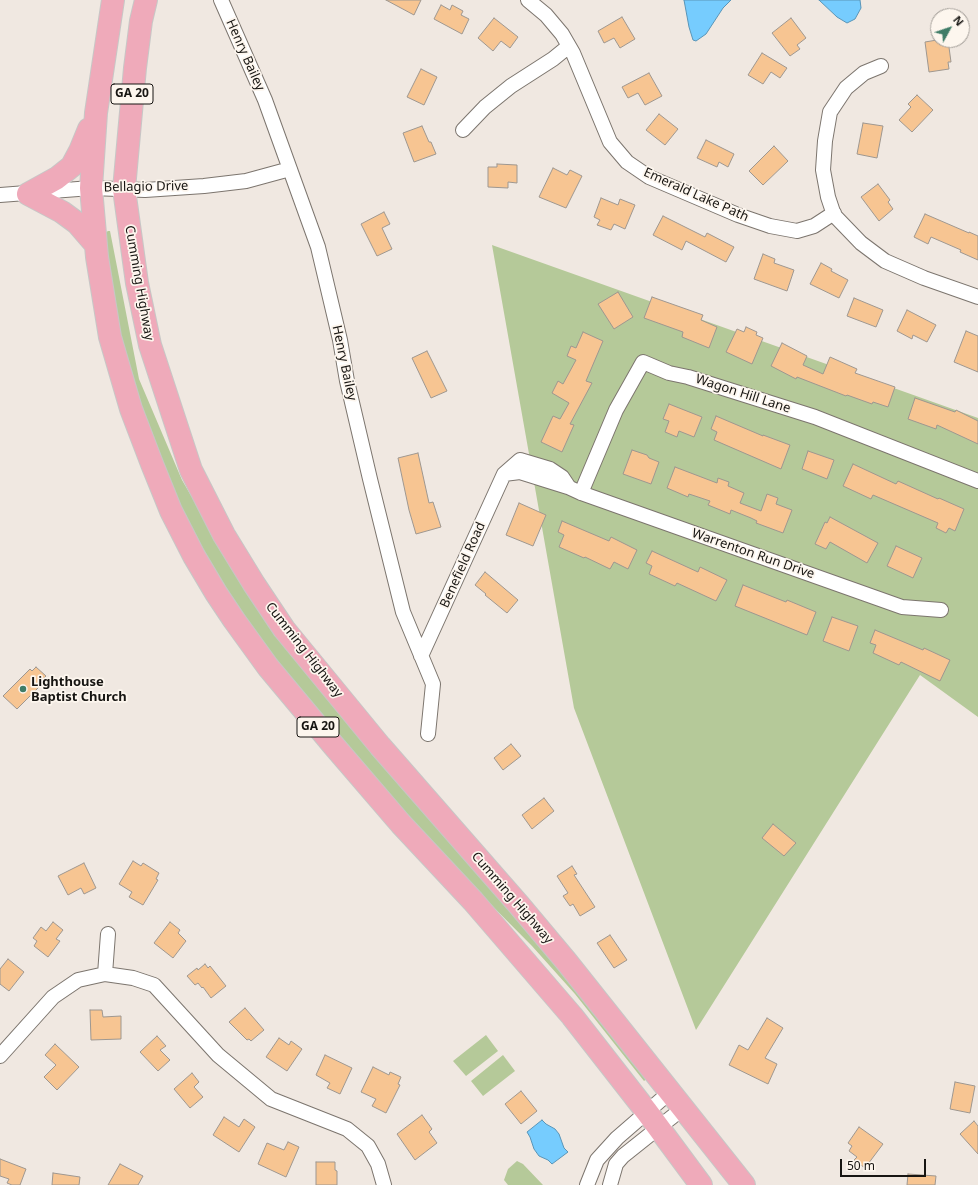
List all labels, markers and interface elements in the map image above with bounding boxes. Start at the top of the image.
north arrow [930,8,970,48]
text: N [950,12,967,29]
street label: Henry Bailey [222,17,268,93]
road number: GA 20 [111,84,153,104]
street label: Emerald Lake Path [641,165,751,225]
street label: Bellagio Drive [104,178,188,196]
street label: Cumming Highway [121,224,157,342]
street label: Henry Bailey [328,324,360,402]
street label: Wagon Hill Lane [694,371,792,417]
street label: Benefield Road [437,520,489,610]
street label: Warrenton Run Drive [690,526,816,582]
street label: Cumming Highway [262,599,346,701]
place label: Lighthouse Baptist Church [31,674,127,705]
marker: Lighthouse Baptist Church [18,684,28,694]
road number: GA 20 [297,717,339,737]
street label: Cumming Highway [468,849,556,947]
scale bar [842,1151,928,1177]
text: 50 m [847,1157,875,1174]

